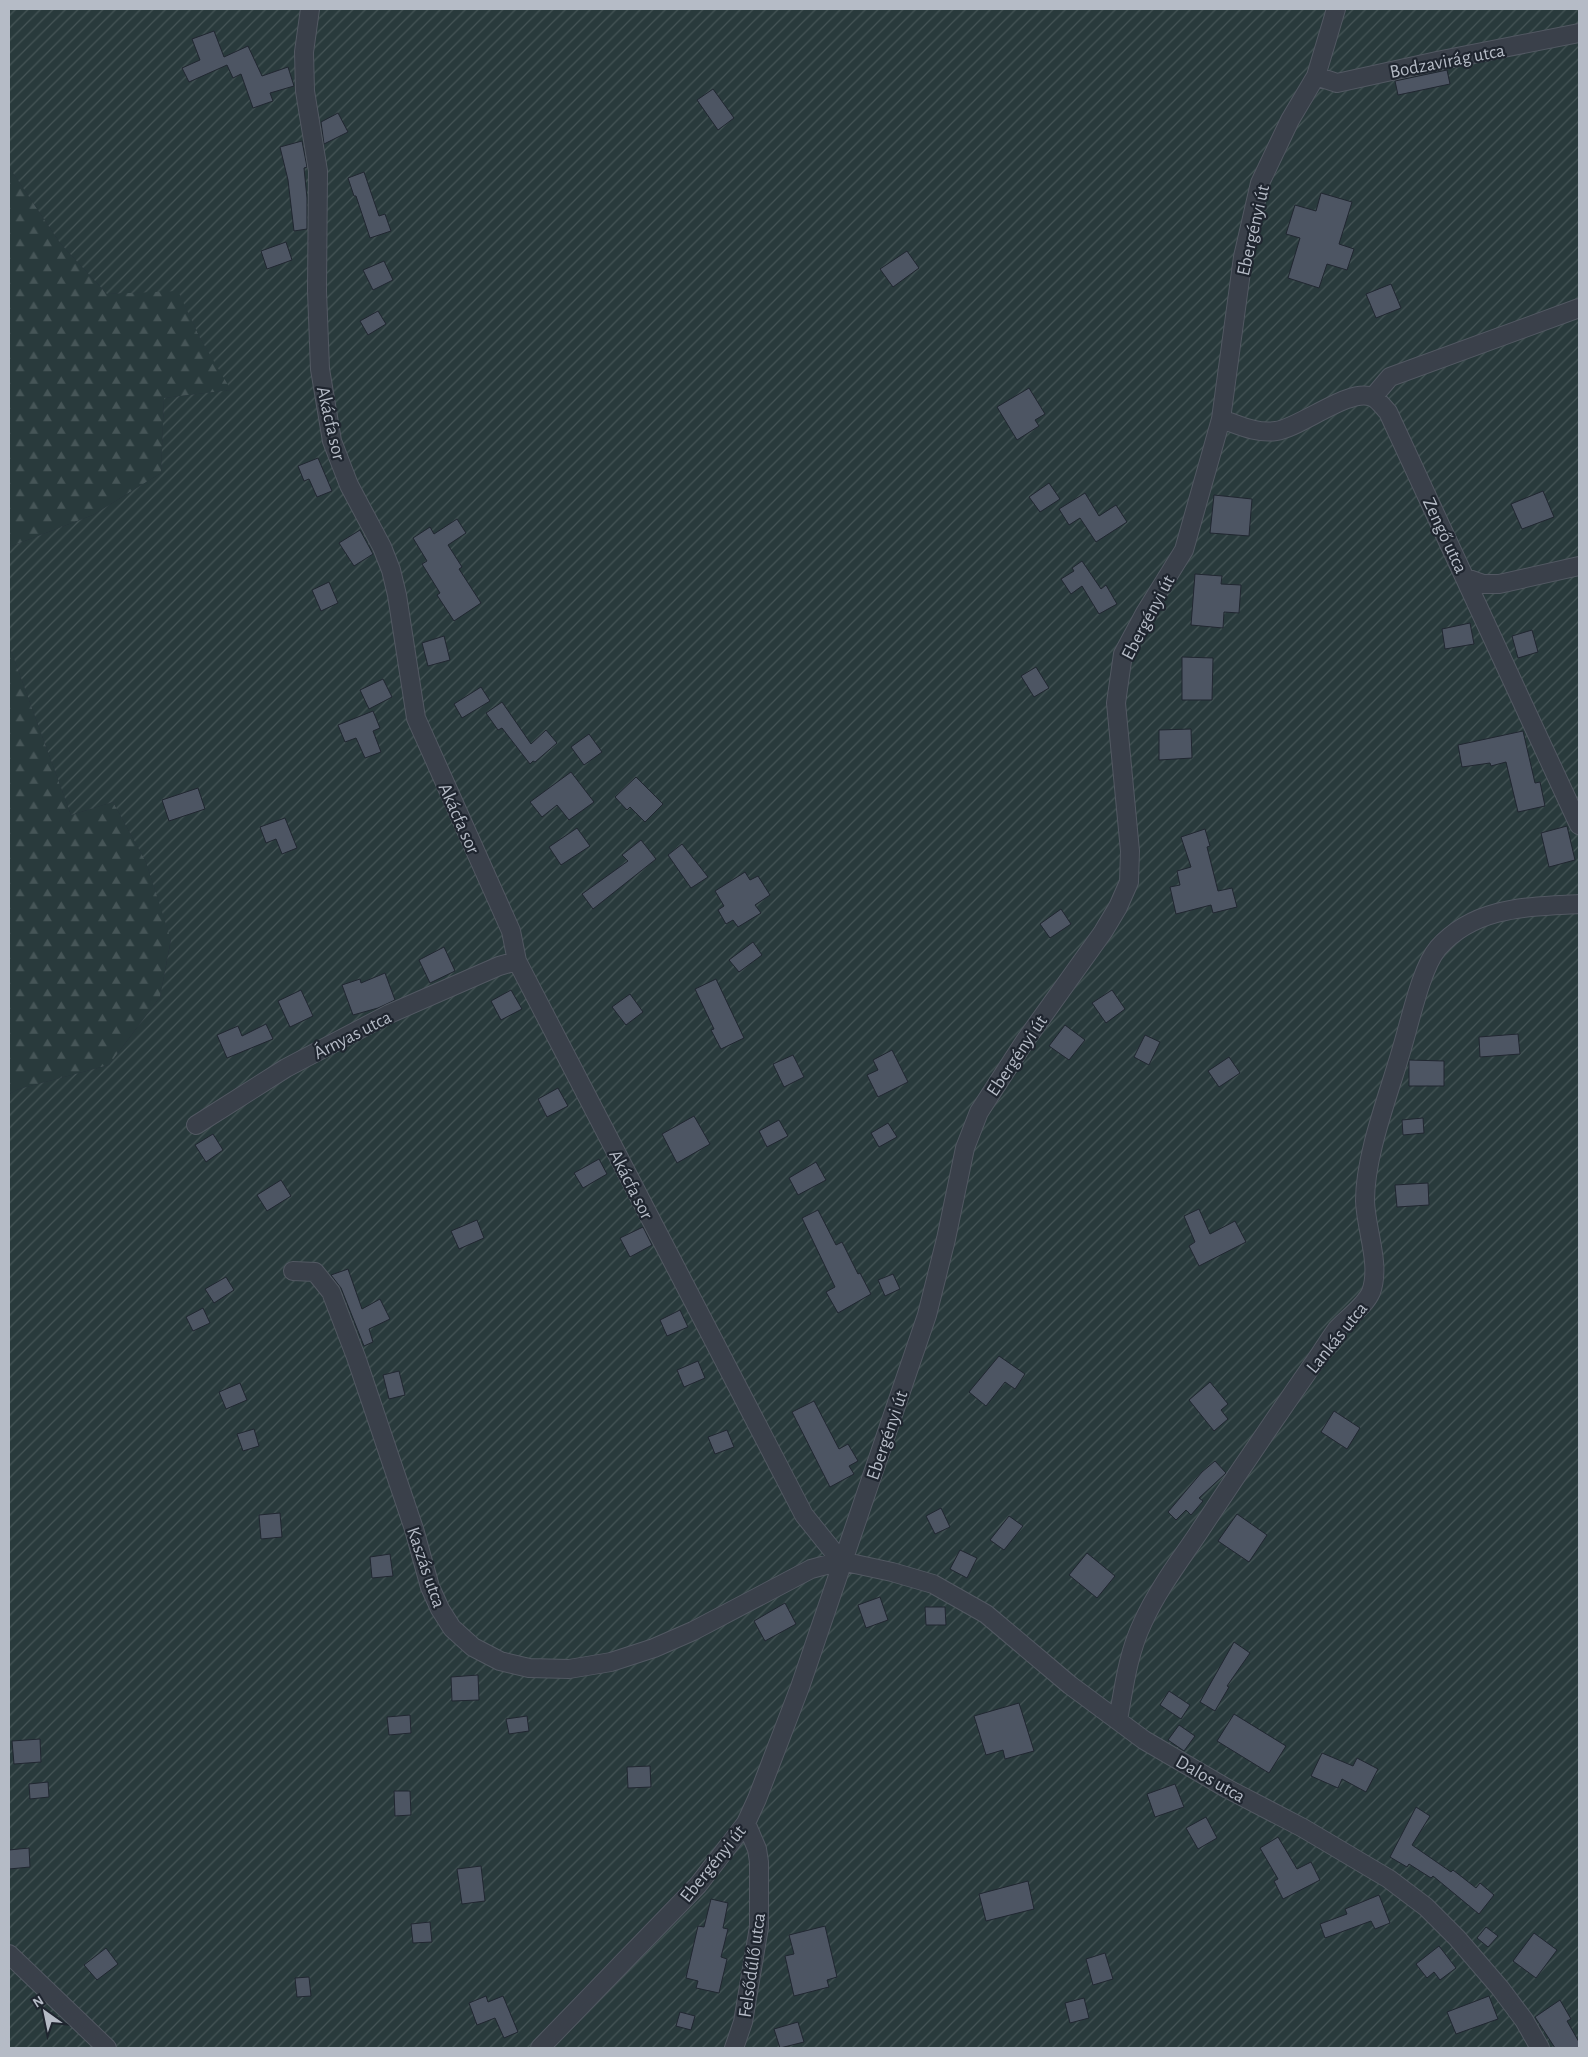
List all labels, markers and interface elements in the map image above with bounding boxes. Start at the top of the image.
street label: Bodzavirág utca [1388,41,1507,82]
street label: Ebergényi út [1234,183,1273,278]
street label: Akácfa sor [313,385,348,462]
street label: Zengő utca [1419,495,1470,577]
street label: Ebergényi út [1118,572,1179,663]
street label: Akácfa sor [435,780,483,857]
street label: Árnyas utca [310,1006,395,1063]
street label: Ebergényi út [983,1012,1051,1100]
street label: Akácfa sor [605,1147,656,1222]
street label: Lankás utca [1303,1299,1371,1377]
street label: Ebergényi út [863,1388,912,1482]
street label: Kaszás utca [403,1525,448,1611]
street label: Dalos utca [1172,1752,1248,1807]
street label: Ebergényi út [677,1822,750,1906]
street label: Felsődűlő utca [736,1911,769,2019]
north arrow [20,1987,70,2037]
text: N [31,1993,46,2010]

